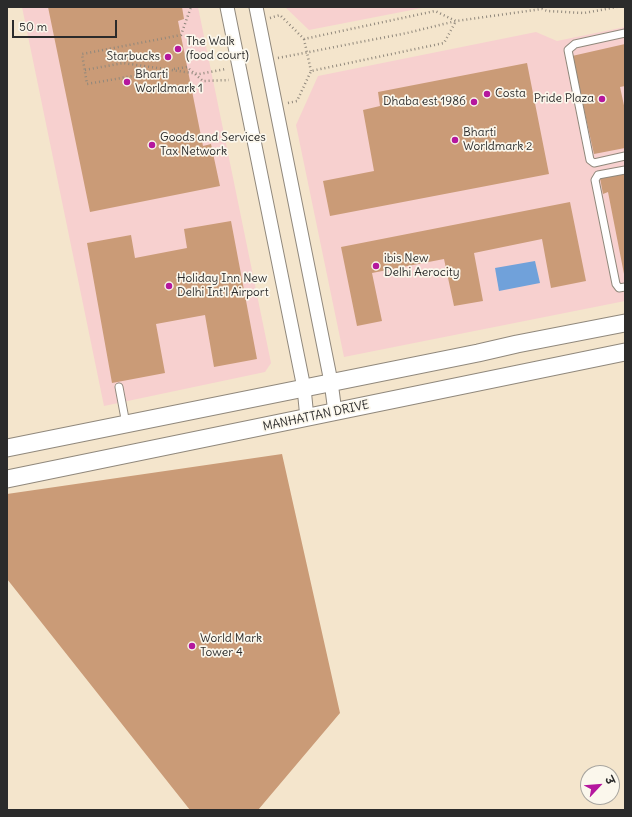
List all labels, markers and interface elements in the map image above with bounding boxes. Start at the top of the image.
scale bar [14,12,119,38]
text: 50 m [19,19,47,34]
place label: The Walk (food court) [186,35,249,63]
marker: The Walk (food court) [173,44,183,54]
place label: Starbucks [106,50,160,64]
marker: Starbucks [163,52,173,62]
place label: Bharti Worldmark 1 [135,68,203,96]
marker: Bharti Worldmark 1 [122,77,132,87]
place label: Costa [495,87,526,101]
marker: Costa [482,89,492,99]
place label: Pride Plaza [534,92,594,106]
marker: Pride Plaza [597,94,607,104]
place label: Dhaba est 1986 [383,95,466,109]
marker: Dhaba est 1986 [469,97,479,107]
place label: Bharti Worldmark 2 [463,126,533,154]
place label: Goods and Services Tax Network [160,131,266,159]
marker: Bharti Worldmark 2 [450,135,460,145]
marker: Goods and Services Tax Network [147,140,157,150]
place label: ibis New Delhi Aerocity [384,252,459,280]
marker: ibis New Delhi Aerocity [371,261,381,271]
place label: Holiday Inn New Delhi Int'l Airport [177,272,269,300]
marker: Holiday Inn New Delhi Int'l Airport [164,281,174,291]
street label: MANHATTAN DRIVE [262,398,370,434]
place label: World Mark Tower 4 [200,632,262,660]
marker: World Mark Tower 4 [187,641,197,651]
north arrow [580,765,620,805]
text: उ [602,774,618,787]

